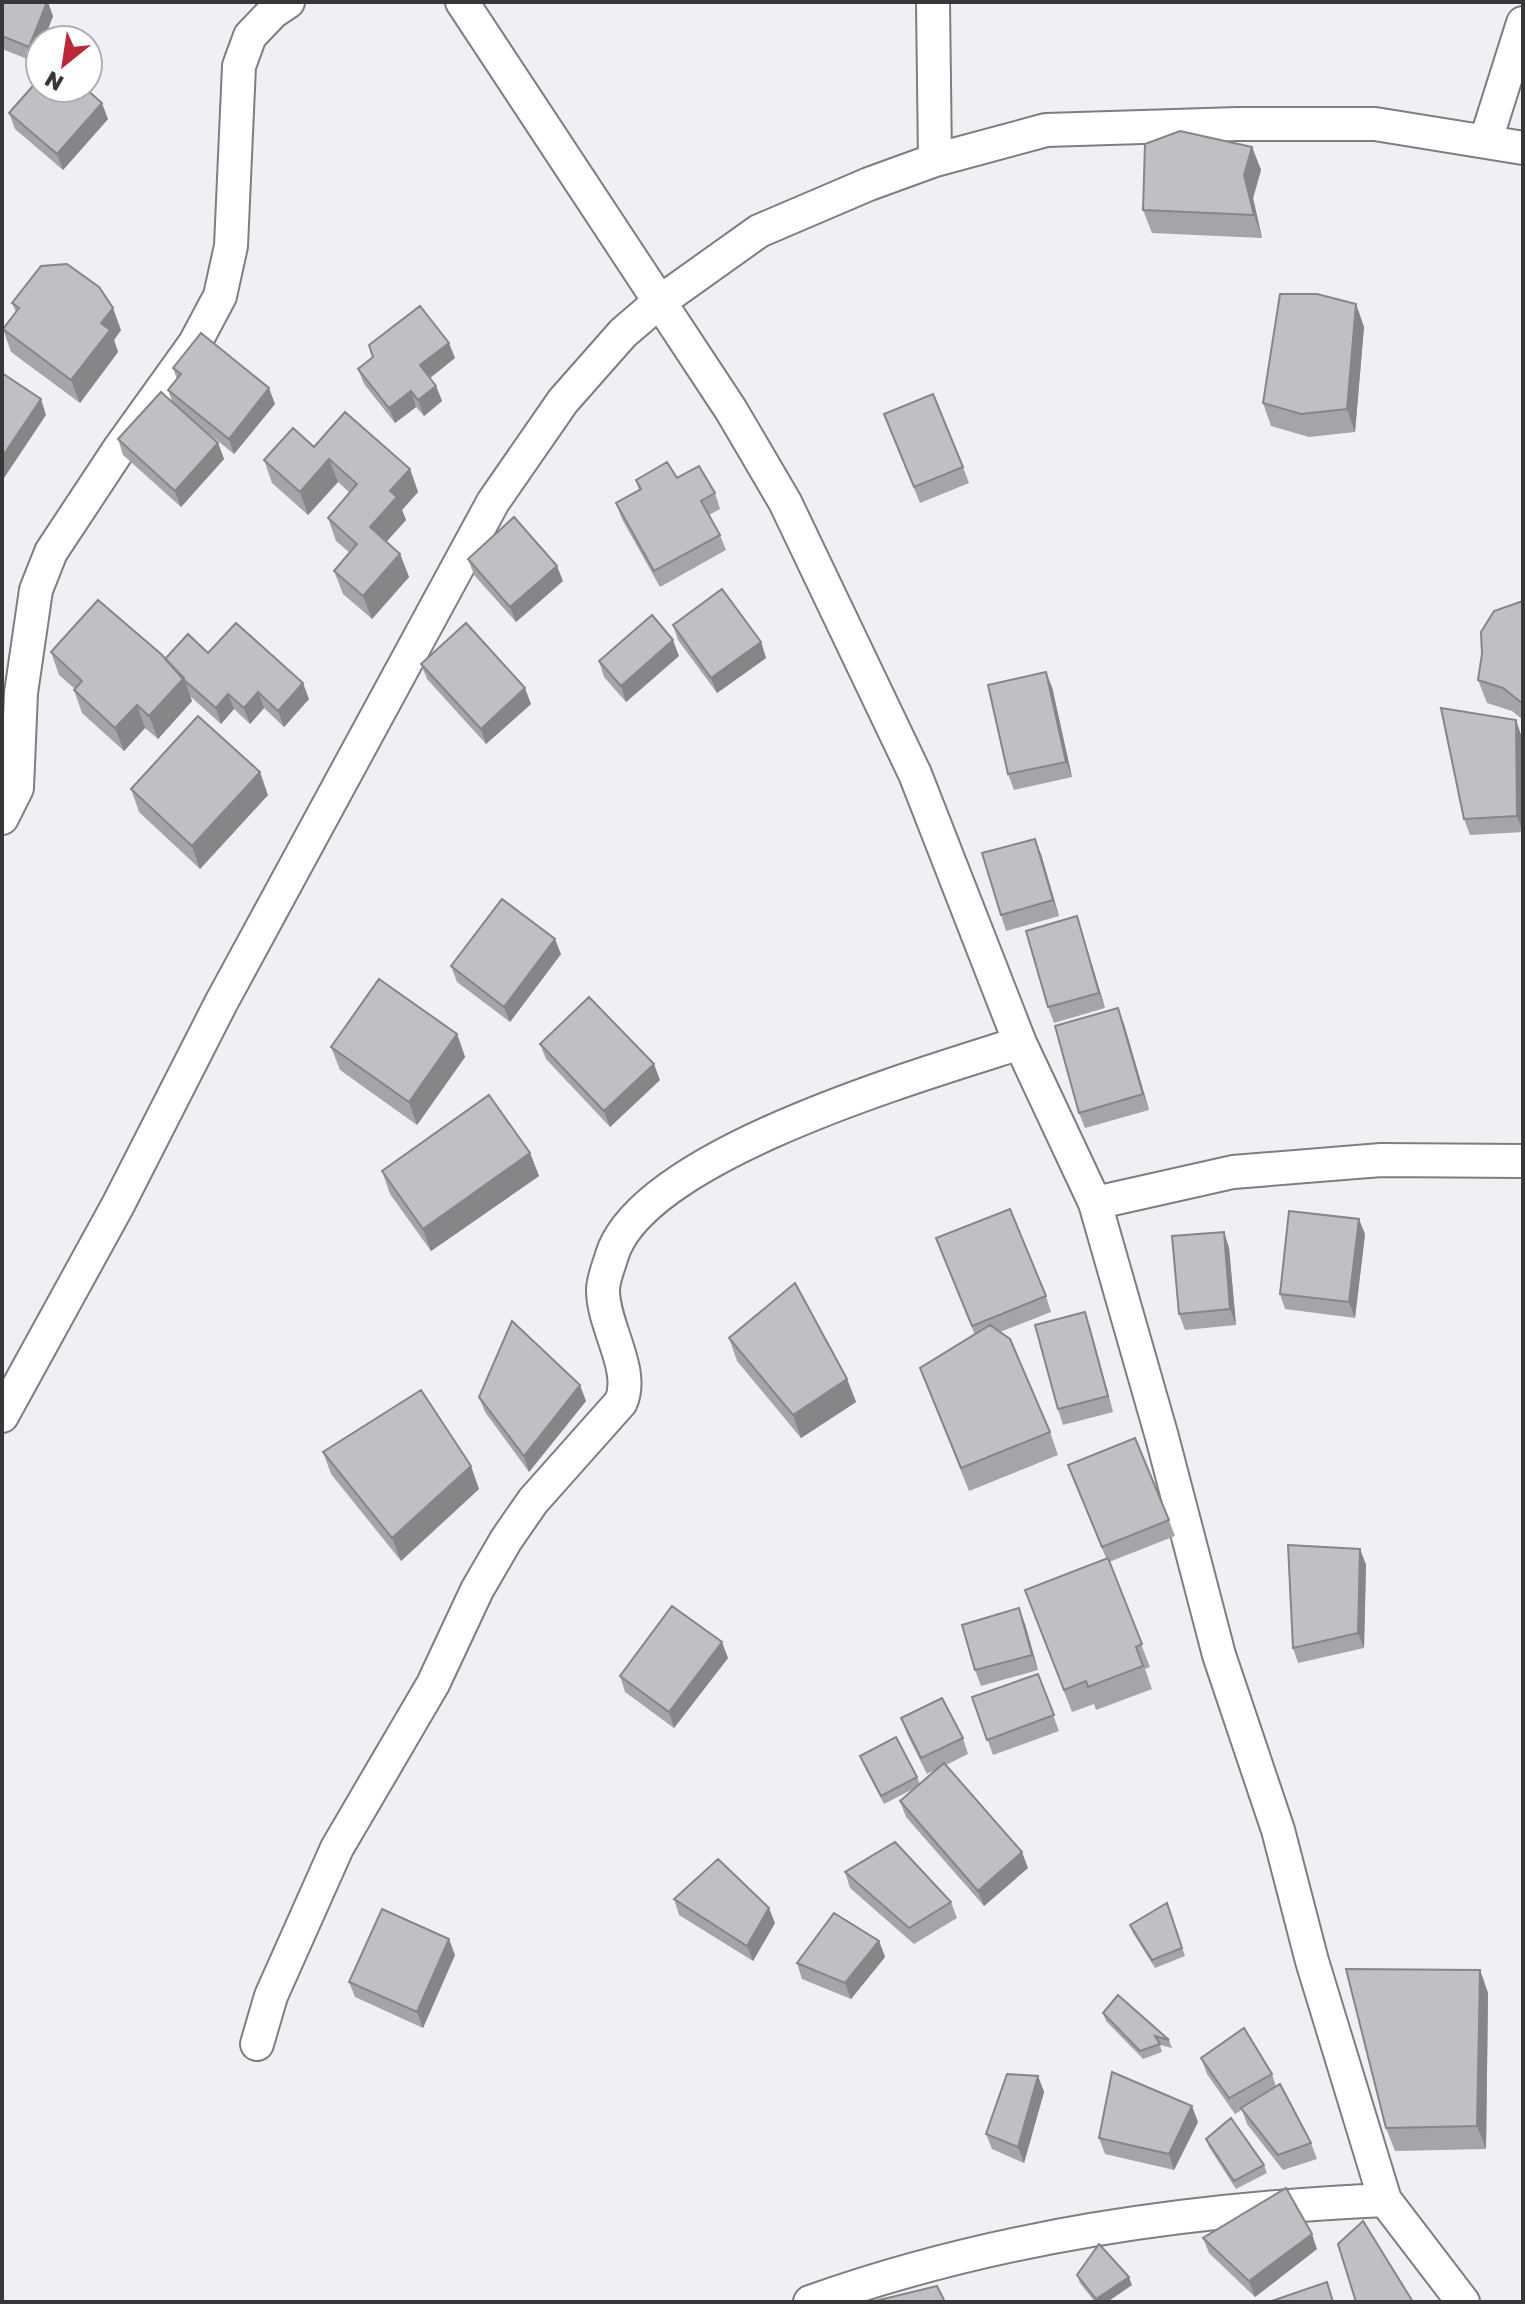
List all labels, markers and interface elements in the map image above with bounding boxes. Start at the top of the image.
north arrow [24,24,104,104]
text: N [40,66,68,98]

